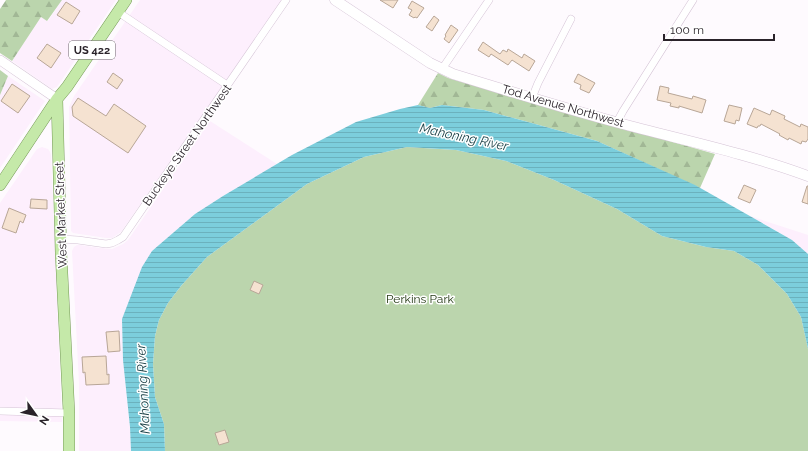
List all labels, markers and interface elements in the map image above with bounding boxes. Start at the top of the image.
scale bar [664,16,774,42]
text: 100 m [670,23,704,37]
road number: US 422 [69,41,115,59]
street label: Buckeye Street Northwest [140,82,234,208]
street label: Tod Avenue Northwest [500,82,626,130]
water label: Mahoning River [418,120,510,154]
street label: West Market Street [52,162,70,268]
park label: Perkins Park [386,292,455,306]
water label: Mahoning River [133,343,153,434]
north arrow [16,395,56,435]
text: N [36,413,52,427]

